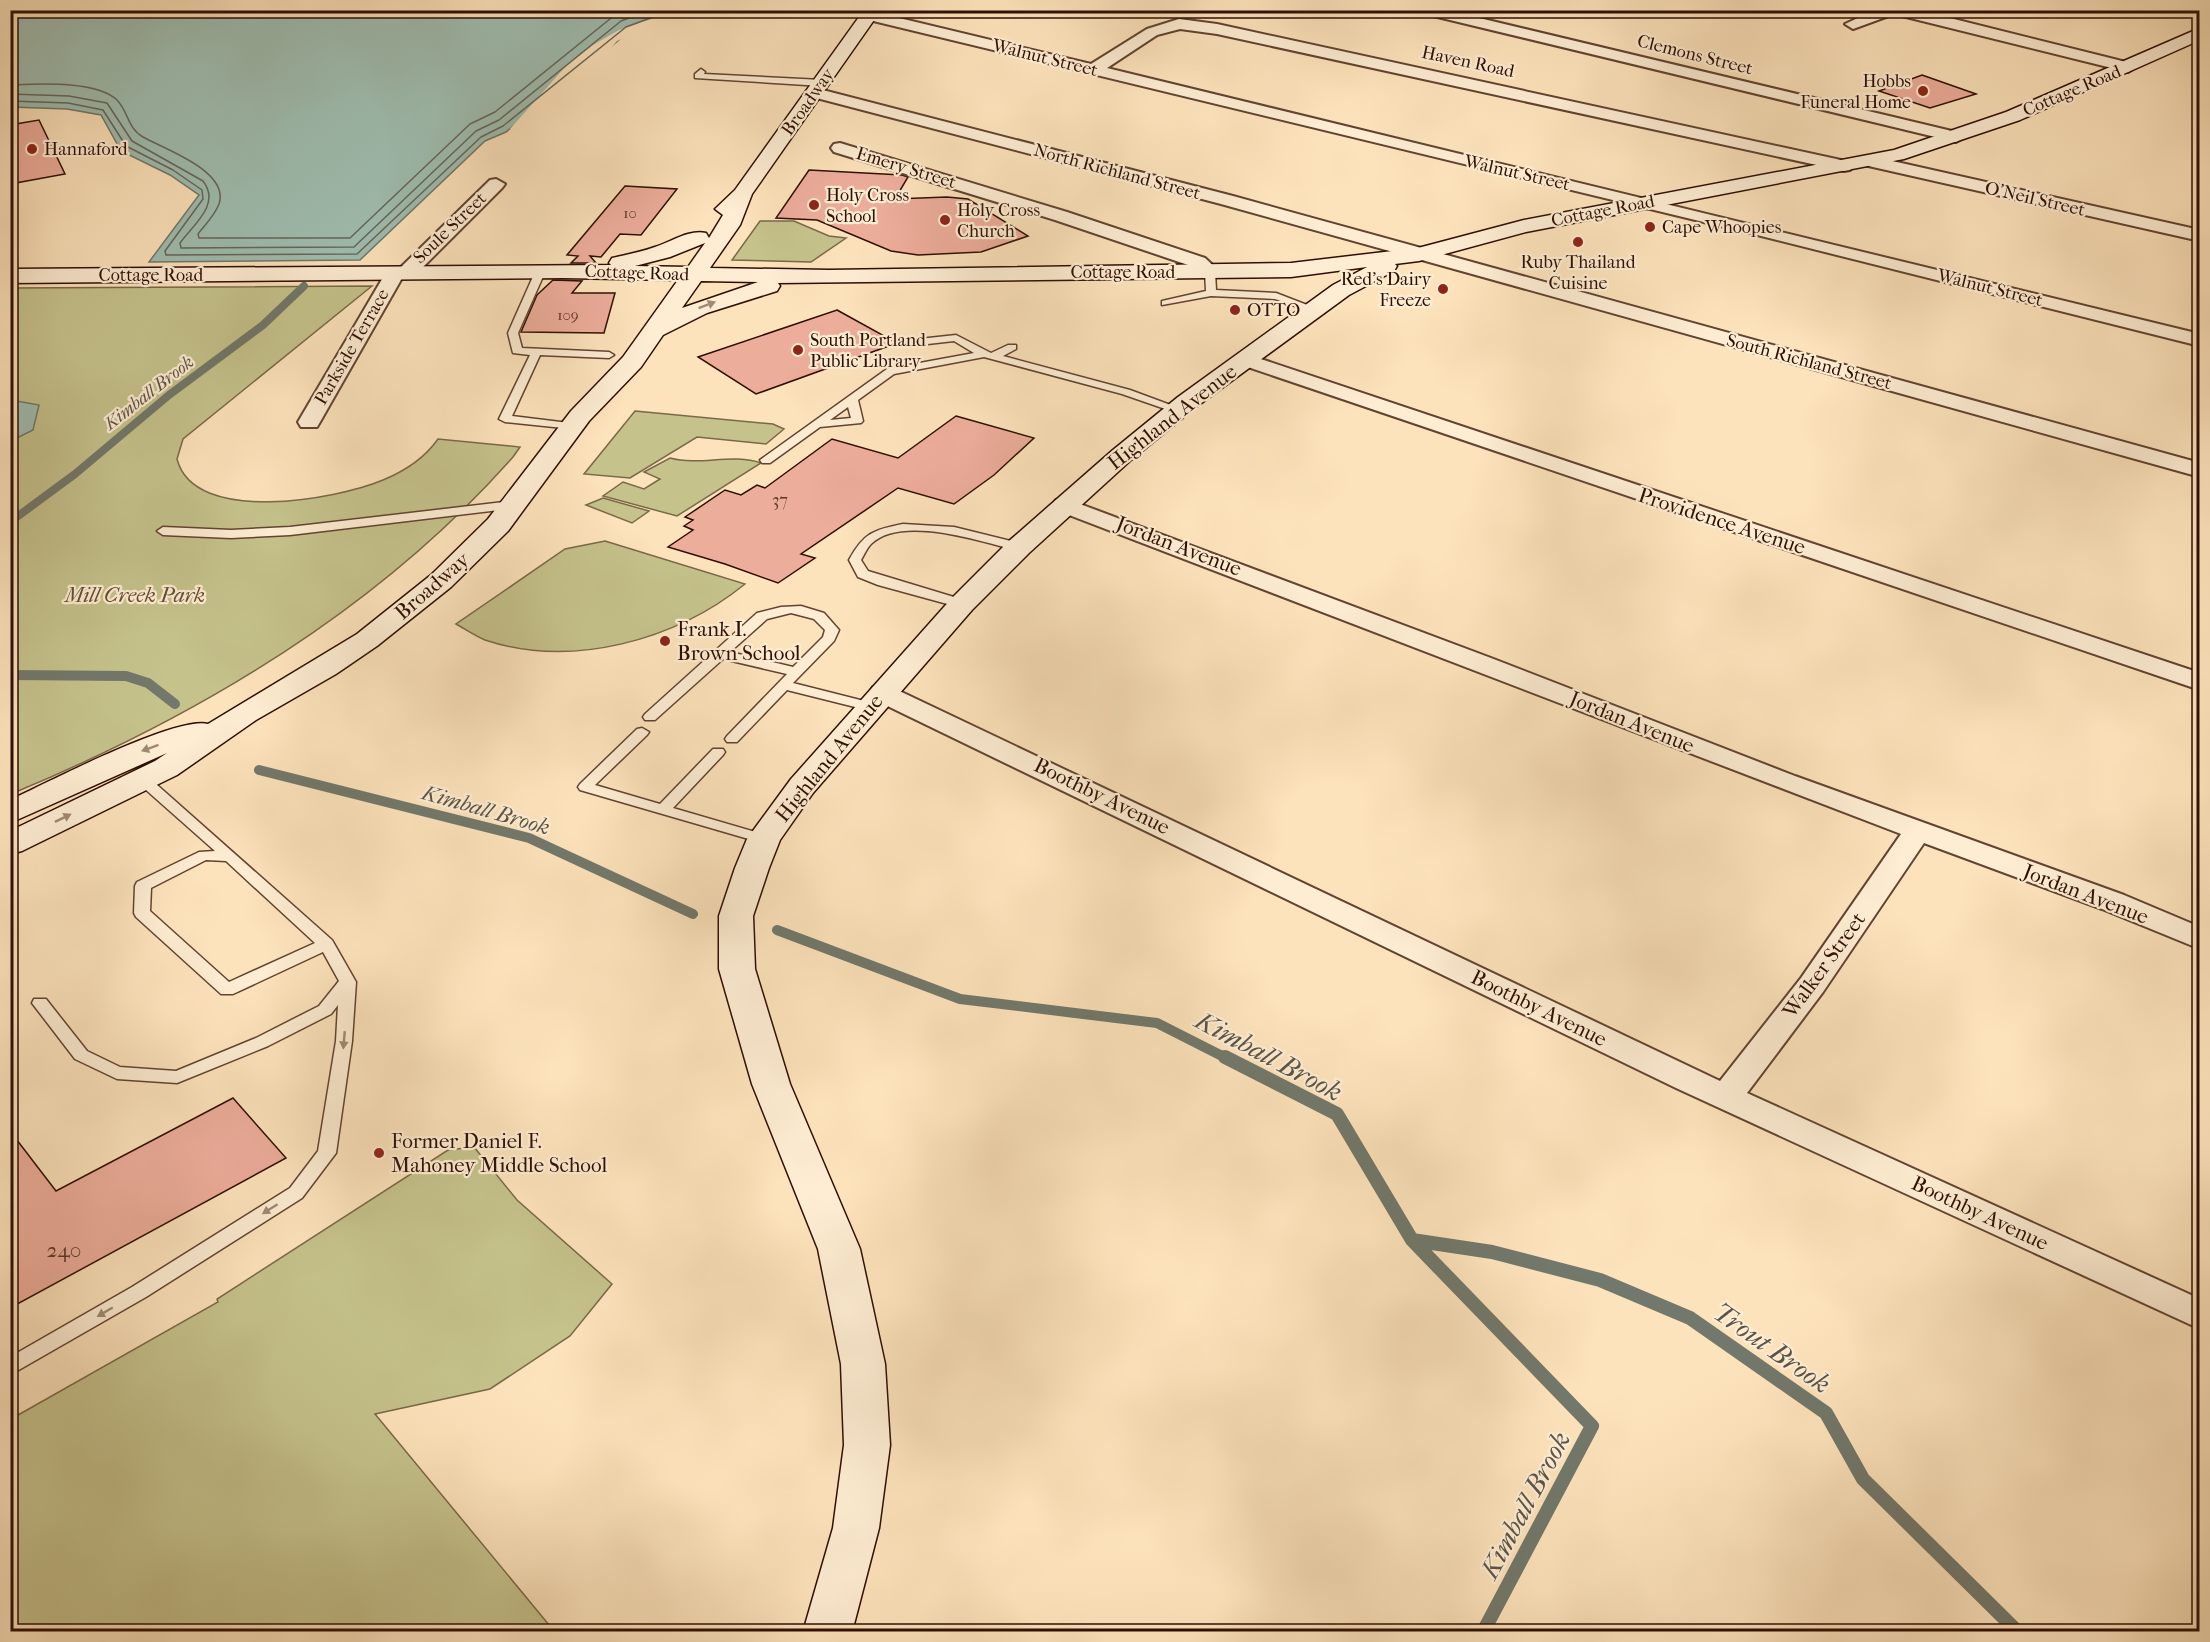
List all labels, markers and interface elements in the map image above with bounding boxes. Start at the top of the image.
street label: Clemons Street [1635,31,1755,80]
street label: Walnut Street [989,35,1100,81]
street label: Haven Road [1420,42,1516,82]
street label: Cottage Road [2020,61,2125,121]
street label: Broadway [777,63,840,140]
place label: Hobbs Funeral Home [1800,71,1911,113]
marker: Hobbs Funeral Home [1916,84,1930,98]
place label: Hannaford [44,139,128,160]
street label: North Richland Street [1031,140,1203,204]
marker: Hannaford [25,142,39,156]
street label: Emery Street [853,143,959,193]
street label: Walnut Street [1461,150,1572,195]
street label: O'Neil Street [1983,177,2088,221]
place label: Holy Cross School [826,185,909,227]
street label: Soule Street [409,188,491,268]
street label: Cottage Road [1550,191,1657,231]
marker: Holy Cross School [807,198,821,212]
place label: Holy Cross Church [957,200,1040,242]
house number: 10 [623,204,637,222]
marker: Holy Cross Church [938,213,952,227]
place label: Cape Whoopies [1662,217,1782,238]
marker: Cape Whoopies [1643,220,1657,234]
marker: Ruby Thailand Cuisine [1571,235,1585,249]
place label: Ruby Thailand Cuisine [1521,252,1636,294]
street label: Cottage Road [584,261,690,285]
street label: Cottage Road [1071,262,1176,283]
street label: Cottage Road [99,265,204,286]
street label: Walnut Street [1934,265,2045,311]
place label: Red's Dairy Freeze [1341,269,1432,311]
marker: Red's Dairy Freeze [1436,282,1450,296]
street label: Parkside Terrace [310,285,394,409]
one-way arrow [698,300,716,310]
place label: OTTO [1247,300,1300,321]
marker: OTTO [1228,303,1242,317]
house number: 109 [557,306,579,324]
place label: South Portland Public Library [810,330,926,372]
street label: South Richland Street [1724,330,1894,394]
marker: South Portland Public Library [791,343,805,357]
water label: Kimball Brook [98,352,198,436]
street label: Highland Avenue [1103,359,1241,475]
street label: Providence Avenue [1635,483,1809,559]
house number: 37 [772,490,788,511]
street label: Jordan Avenue [1111,510,1245,581]
street label: Broadway [390,547,474,625]
park label: Mill Creek Park [63,583,205,607]
place label: Frank I. Brown School [677,617,801,665]
marker: Frank I. Brown School [658,634,672,648]
street label: Jordan Avenue [1564,685,1698,758]
street label: Highland Avenue [770,689,888,827]
one-way arrow [141,744,159,754]
street label: Boothby Avenue [1030,753,1174,839]
water label: Kimball Brook [417,779,553,841]
one-way arrow [55,813,72,823]
street label: Jordan Avenue [2018,858,2152,929]
street label: Walker Street [1777,907,1871,1023]
street label: Boothby Avenue [1467,965,1611,1051]
water label: Kimball Brook [1188,1003,1348,1108]
one-way arrow [339,1031,349,1050]
place label: Former Daniel F. Mahoney Middle School [391,1129,608,1177]
marker: Former Daniel F. Mahoney Middle School [372,1146,386,1160]
street label: Boothby Avenue [1908,1171,2052,1255]
one-way arrow [262,1203,278,1214]
house number: 240 [47,1238,81,1262]
water label: Trout Brook [1707,1296,1837,1400]
one-way arrow [96,1307,113,1317]
water label: Kimball Brook [1472,1426,1577,1586]

